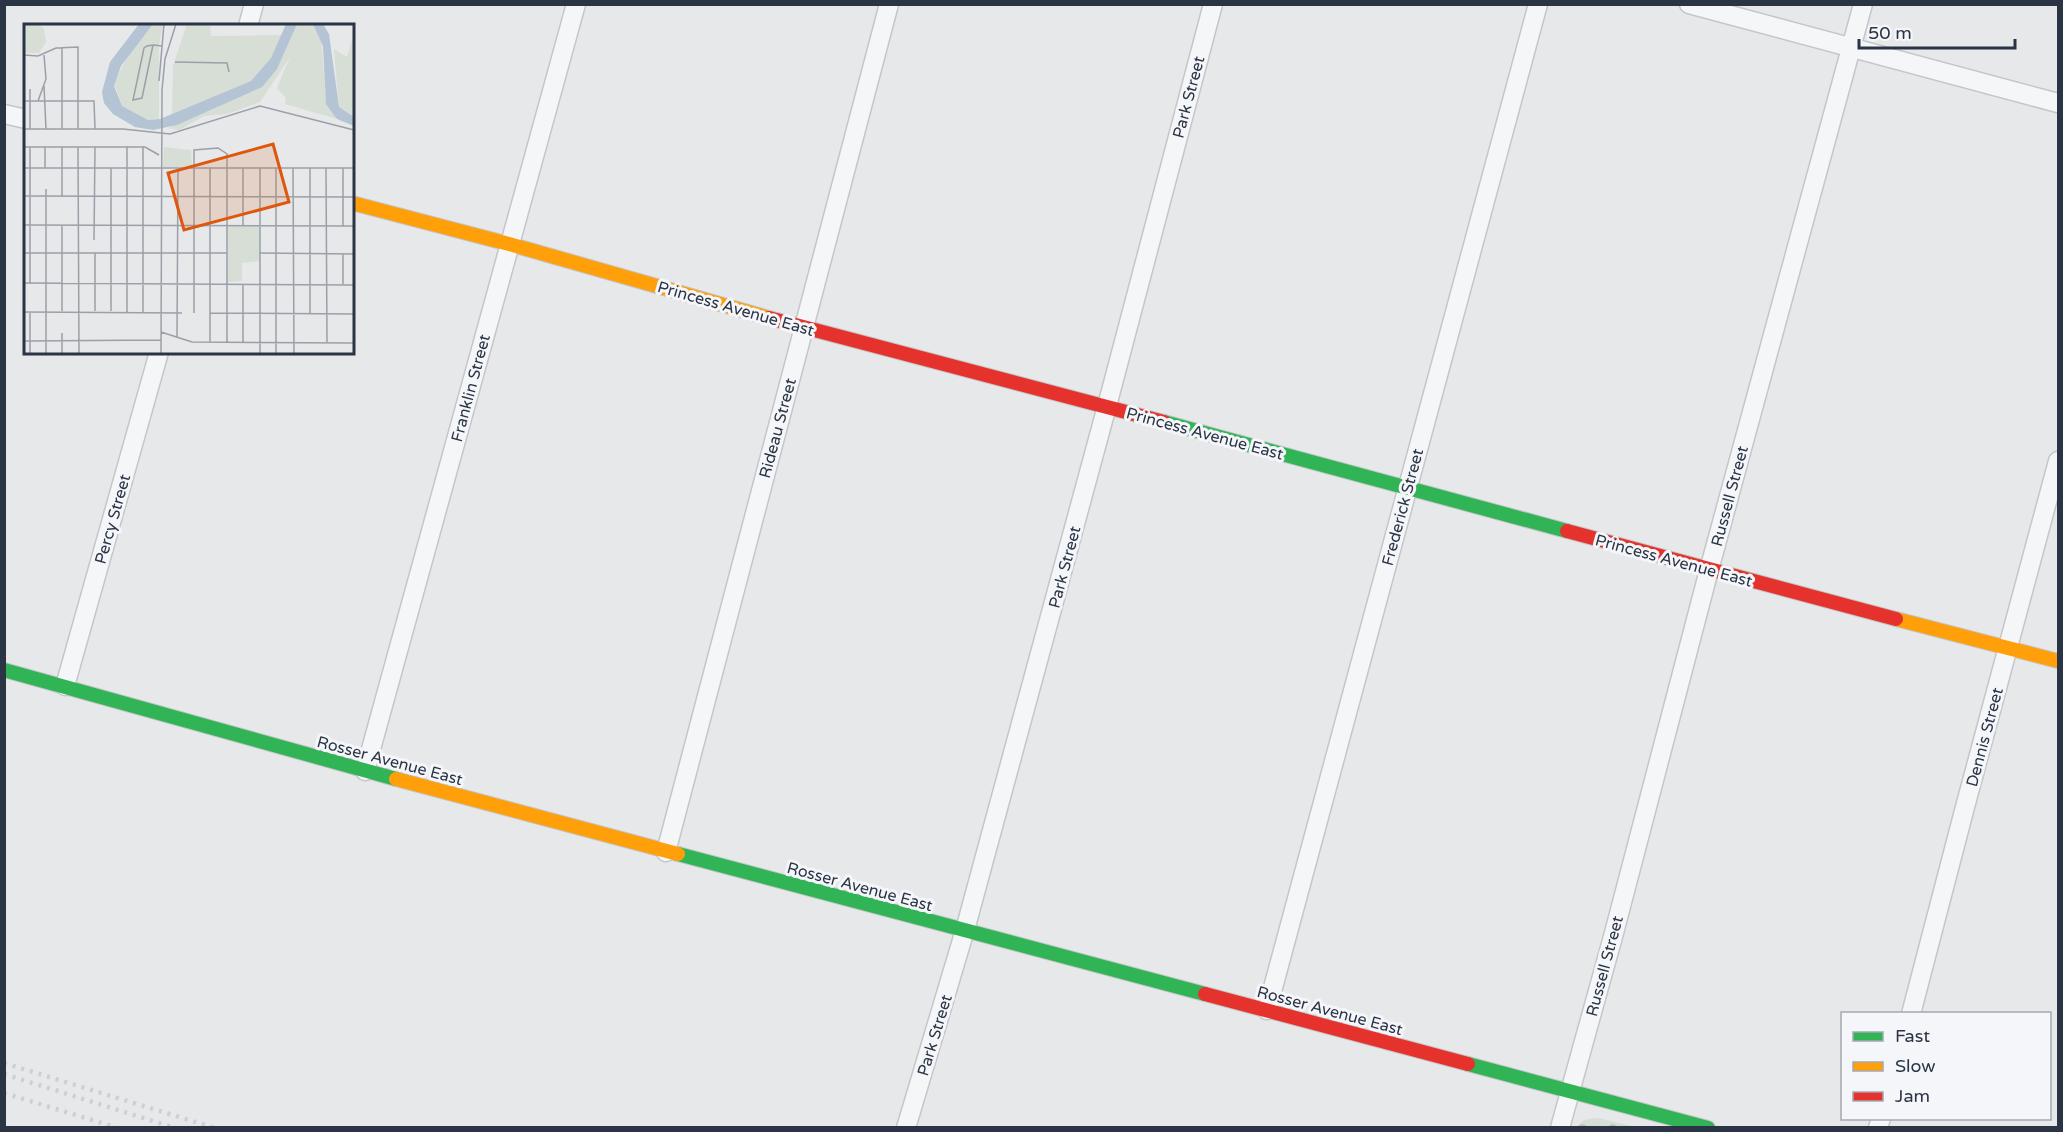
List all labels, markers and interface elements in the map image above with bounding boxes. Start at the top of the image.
scale bar [1859,12,2015,50]
text: 50 m [1868,22,1912,44]
inset map [24,24,354,354]
street label: Park Street [1168,54,1210,140]
street label: Princess Avenue East [655,277,816,341]
street label: Franklin Street [447,332,495,444]
street label: Rideau Street [755,376,801,481]
street label: Princess Avenue East [1124,403,1285,465]
street label: Russell Street [1707,444,1753,549]
street label: Frederick Street [1378,446,1428,568]
street label: Percy Street [91,472,135,566]
street label: Park Street [1044,524,1086,610]
street label: Princess Avenue East [1593,530,1754,592]
street label: Dennis Street [1962,685,2008,789]
street label: Rosser Avenue East [315,732,465,790]
street label: Rosser Avenue East [785,858,935,916]
street label: Russell Street [1582,914,1628,1019]
street label: Rosser Avenue East [1255,982,1405,1040]
street label: Park Street [913,992,957,1078]
legend [1841,1012,2051,1120]
text: Fast [1895,1025,1930,1047]
text: Slow [1895,1055,1936,1077]
text: Jam [1895,1085,1930,1107]

